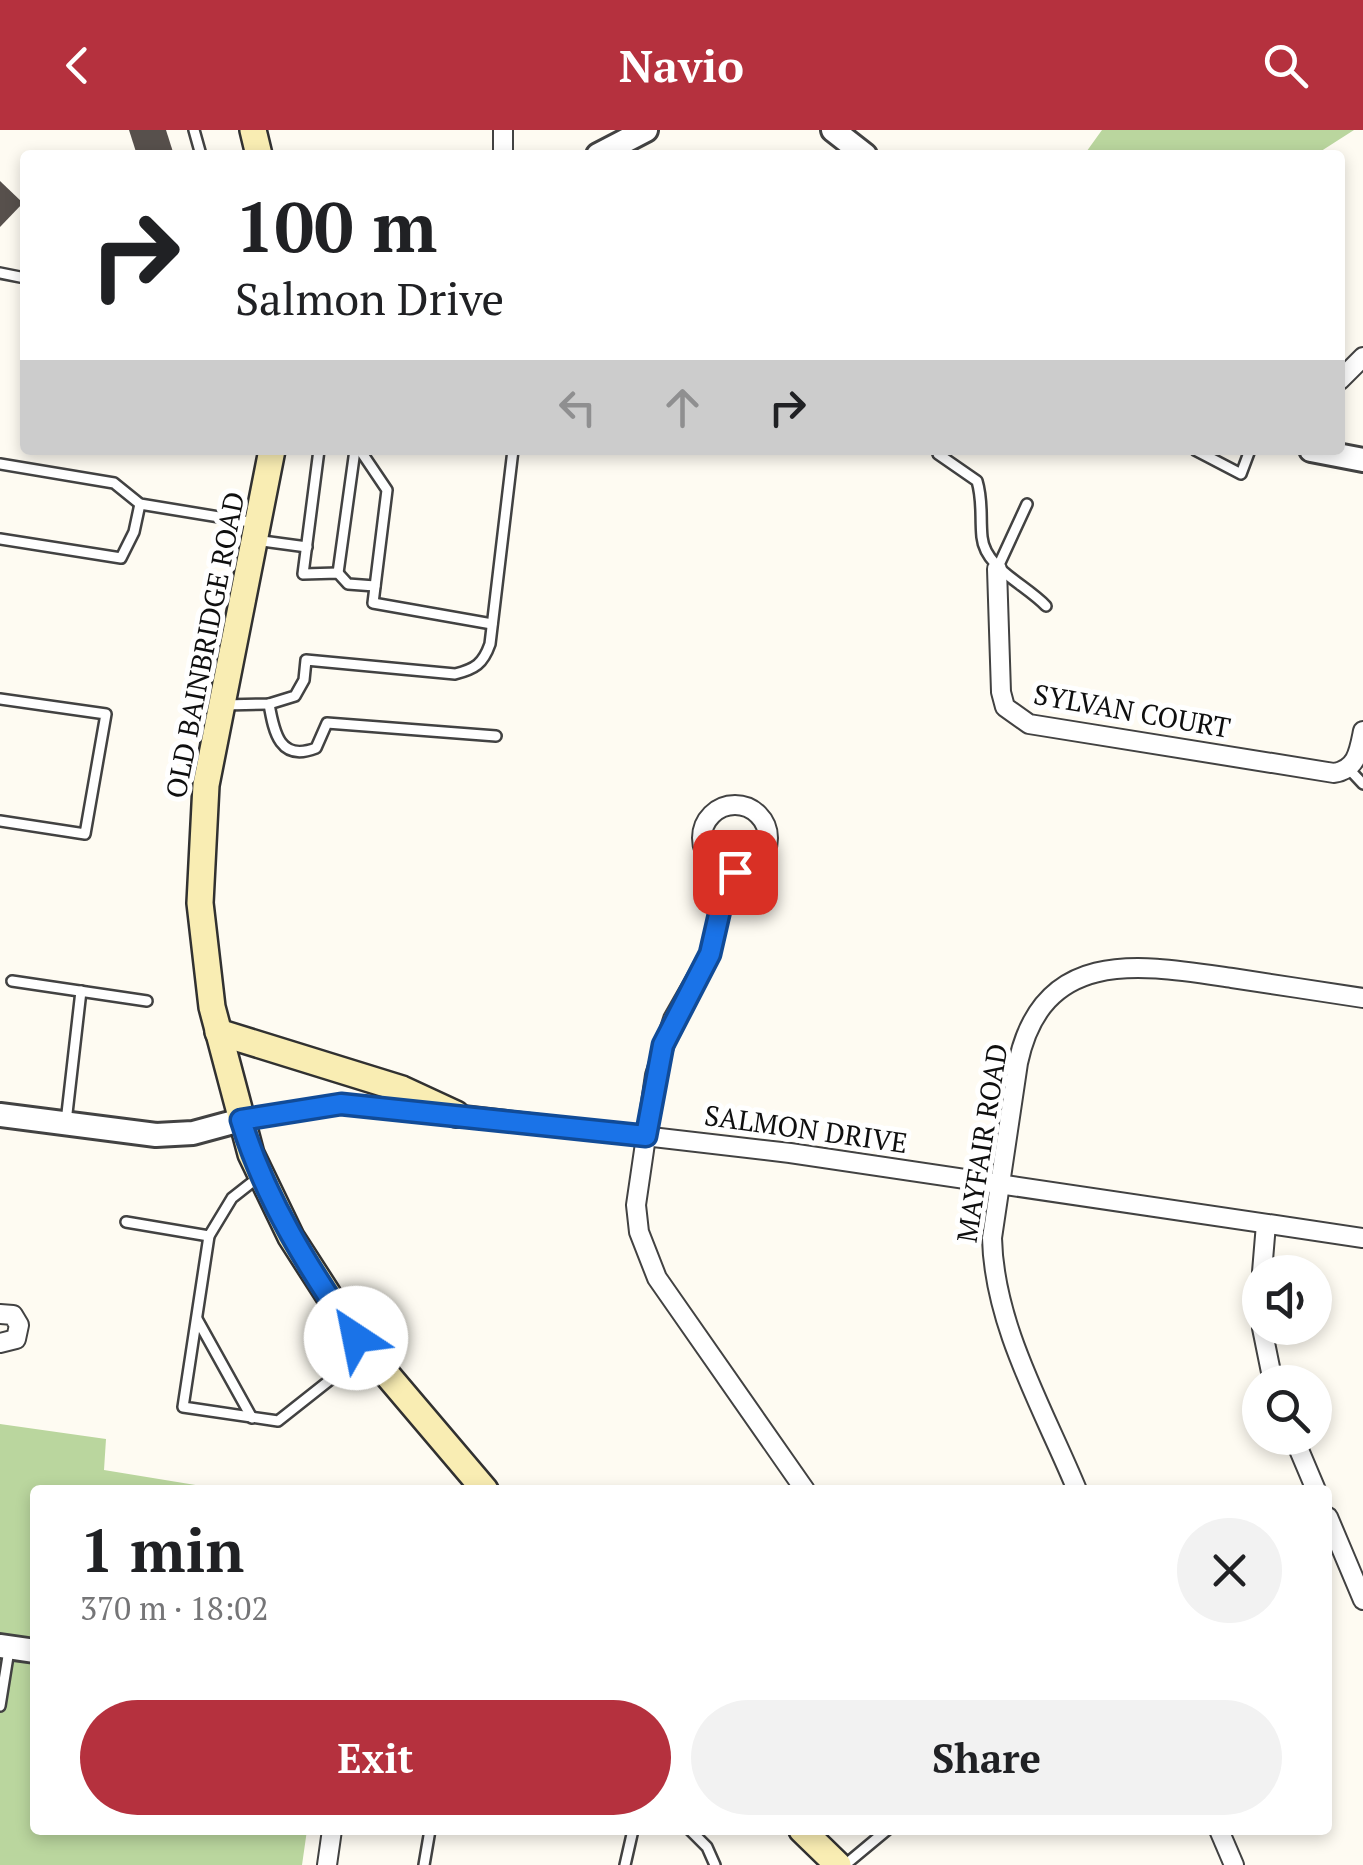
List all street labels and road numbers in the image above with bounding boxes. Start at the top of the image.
street label: OLD BAINBRIDGE ROAD [157,488,252,801]
street label: SYLVAN COURT [1031,675,1233,746]
street label: MAYFAIR ROAD [948,1041,1015,1245]
street label: SALMON DRIVE [702,1096,910,1161]

